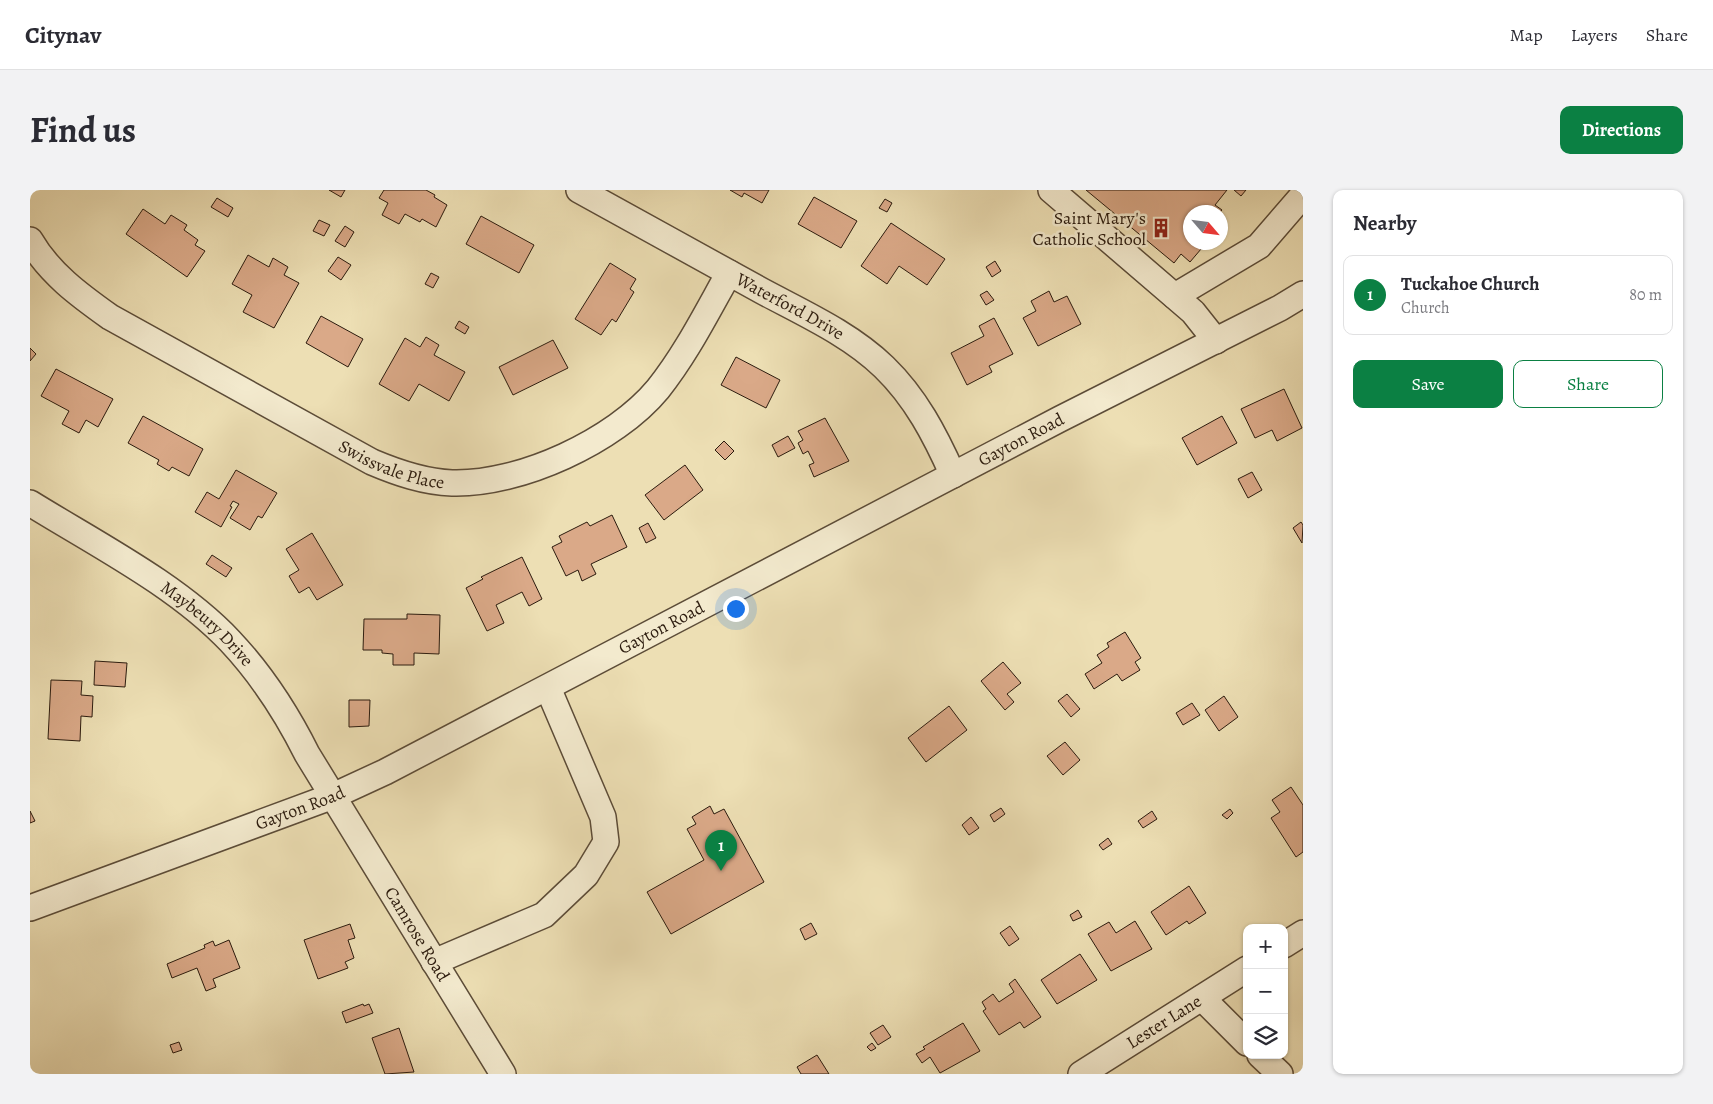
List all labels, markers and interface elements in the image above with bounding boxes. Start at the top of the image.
text: Citynav [25,19,101,51]
text: Map [1510,23,1543,47]
text: Layers [1571,23,1618,47]
text: Share [1646,23,1688,47]
text: Find us [30,106,136,154]
button: Directions [1560,106,1683,154]
north arrow [1183,205,1228,250]
place label: Saint Mary's Catholic School [1032,206,1147,251]
text: Nearby [1353,209,1416,237]
building icon: Saint Mary's Catholic School [1150,217,1172,239]
street label: Waterford Drive [731,266,849,345]
text: Tuckahoe Church [1401,271,1540,297]
text: 1 [1367,284,1373,306]
text: 80 m [1629,284,1662,306]
text: Church [1401,297,1450,319]
button: Save [1353,360,1503,408]
button: Share [1513,360,1663,408]
street label: Gayton Road [974,407,1068,472]
street label: Swissvale Place [334,434,446,495]
street label: Maybeury Drive [156,575,259,671]
street label: Gayton Road [614,595,709,660]
your location [723,596,749,622]
street label: Gayton Road [252,780,349,836]
pin: 1 [705,830,737,871]
street label: Camrose Road [379,882,456,986]
map controls [1243,924,1288,1059]
button: + [1243,924,1288,969]
button: − [1243,969,1288,1014]
street label: Lester Lane [1122,989,1206,1054]
button: layers [1243,1014,1288,1059]

